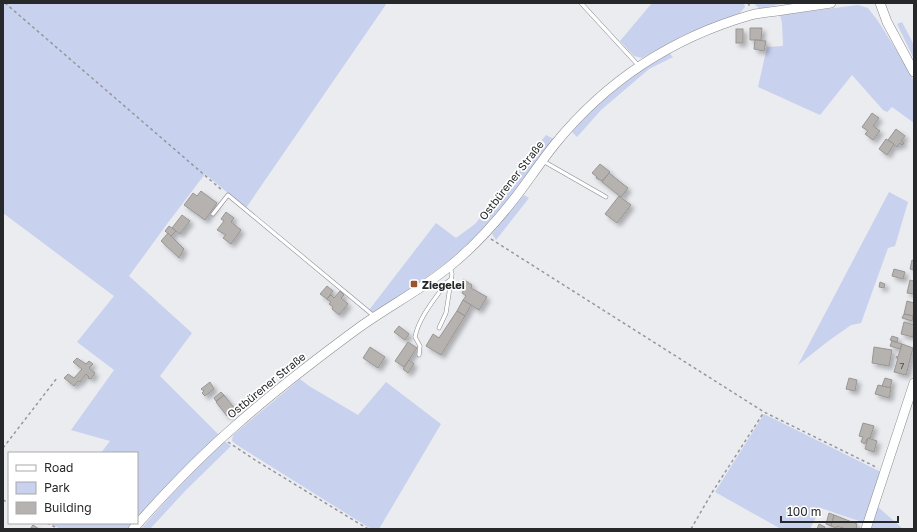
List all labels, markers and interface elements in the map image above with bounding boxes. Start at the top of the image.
street label: Ostbürener Straße [476,138,546,222]
place label: Ziegelei [422,278,465,291]
marker: Ziegelei [409,279,419,289]
street label: Ostbürener Straße [224,349,308,421]
house number: 7 [900,360,905,371]
legend [8,452,138,524]
text: Road [44,460,73,475]
text: Park [44,480,70,495]
scale bar [781,498,898,524]
text: Building [44,500,92,515]
text: 100 m [787,504,821,519]

